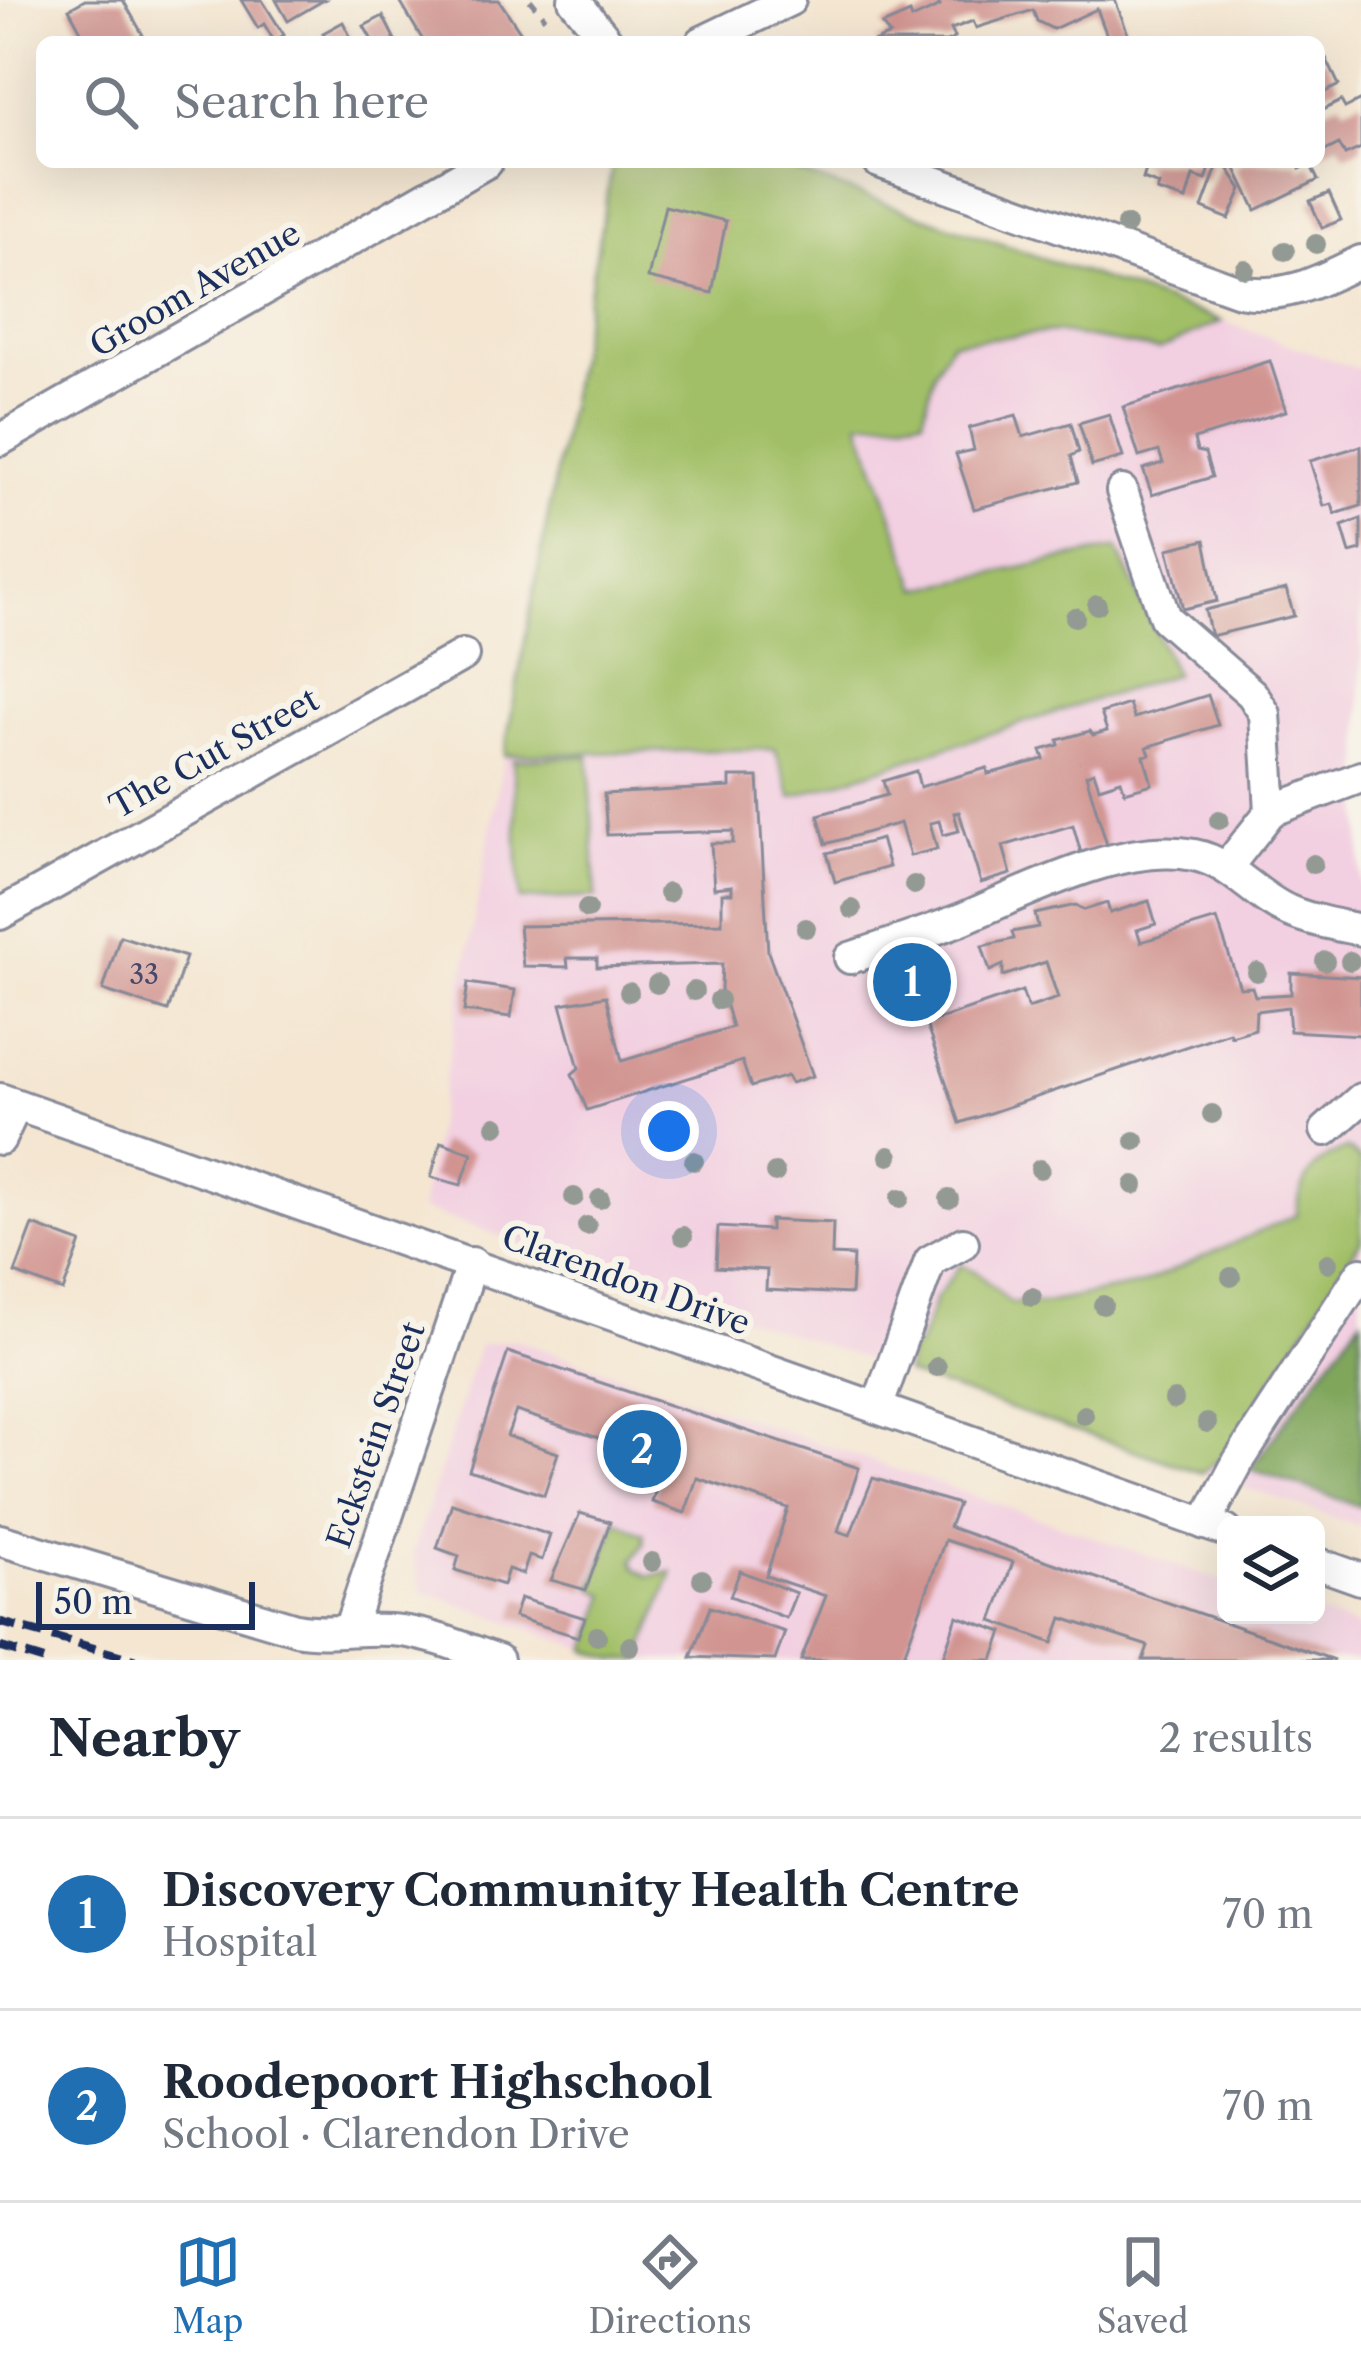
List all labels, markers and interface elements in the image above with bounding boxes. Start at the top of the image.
search box [36,36,1325,168]
icon: search [78,69,144,135]
text: Search here [174,74,429,130]
street label: Groom Avenue [83,212,307,366]
street label: The Cut Street [102,679,326,827]
pin: 1 [873,937,951,1027]
house number: 33 [129,958,159,991]
your location [639,1101,699,1161]
street label: Clarendon Drive [496,1216,756,1344]
street label: Eckstein Street [318,1316,434,1553]
pin: 2 [603,1404,681,1494]
map controls [1217,1516,1325,1624]
button: layers [1217,1516,1325,1624]
scale bar [36,1576,255,1629]
text: 50 m [54,1582,132,1623]
text: Nearby [48,1707,240,1769]
text: 2 results [1159,1714,1313,1762]
text: Discovery Community Health Centre [162,1862,1019,1918]
text: 1 [78,1890,96,1938]
text: 70 m [1222,1890,1313,1938]
text: Hospital [162,1918,317,1966]
text: Roodepoort Highschool [162,2054,713,2110]
text: 2 [75,2082,99,2130]
text: 70 m [1222,2082,1313,2130]
text: School · Clarendon Drive [162,2110,630,2158]
tab: Map [173,2229,243,2342]
tab: Directions [589,2229,752,2342]
tab: Saved [1097,2229,1188,2342]

